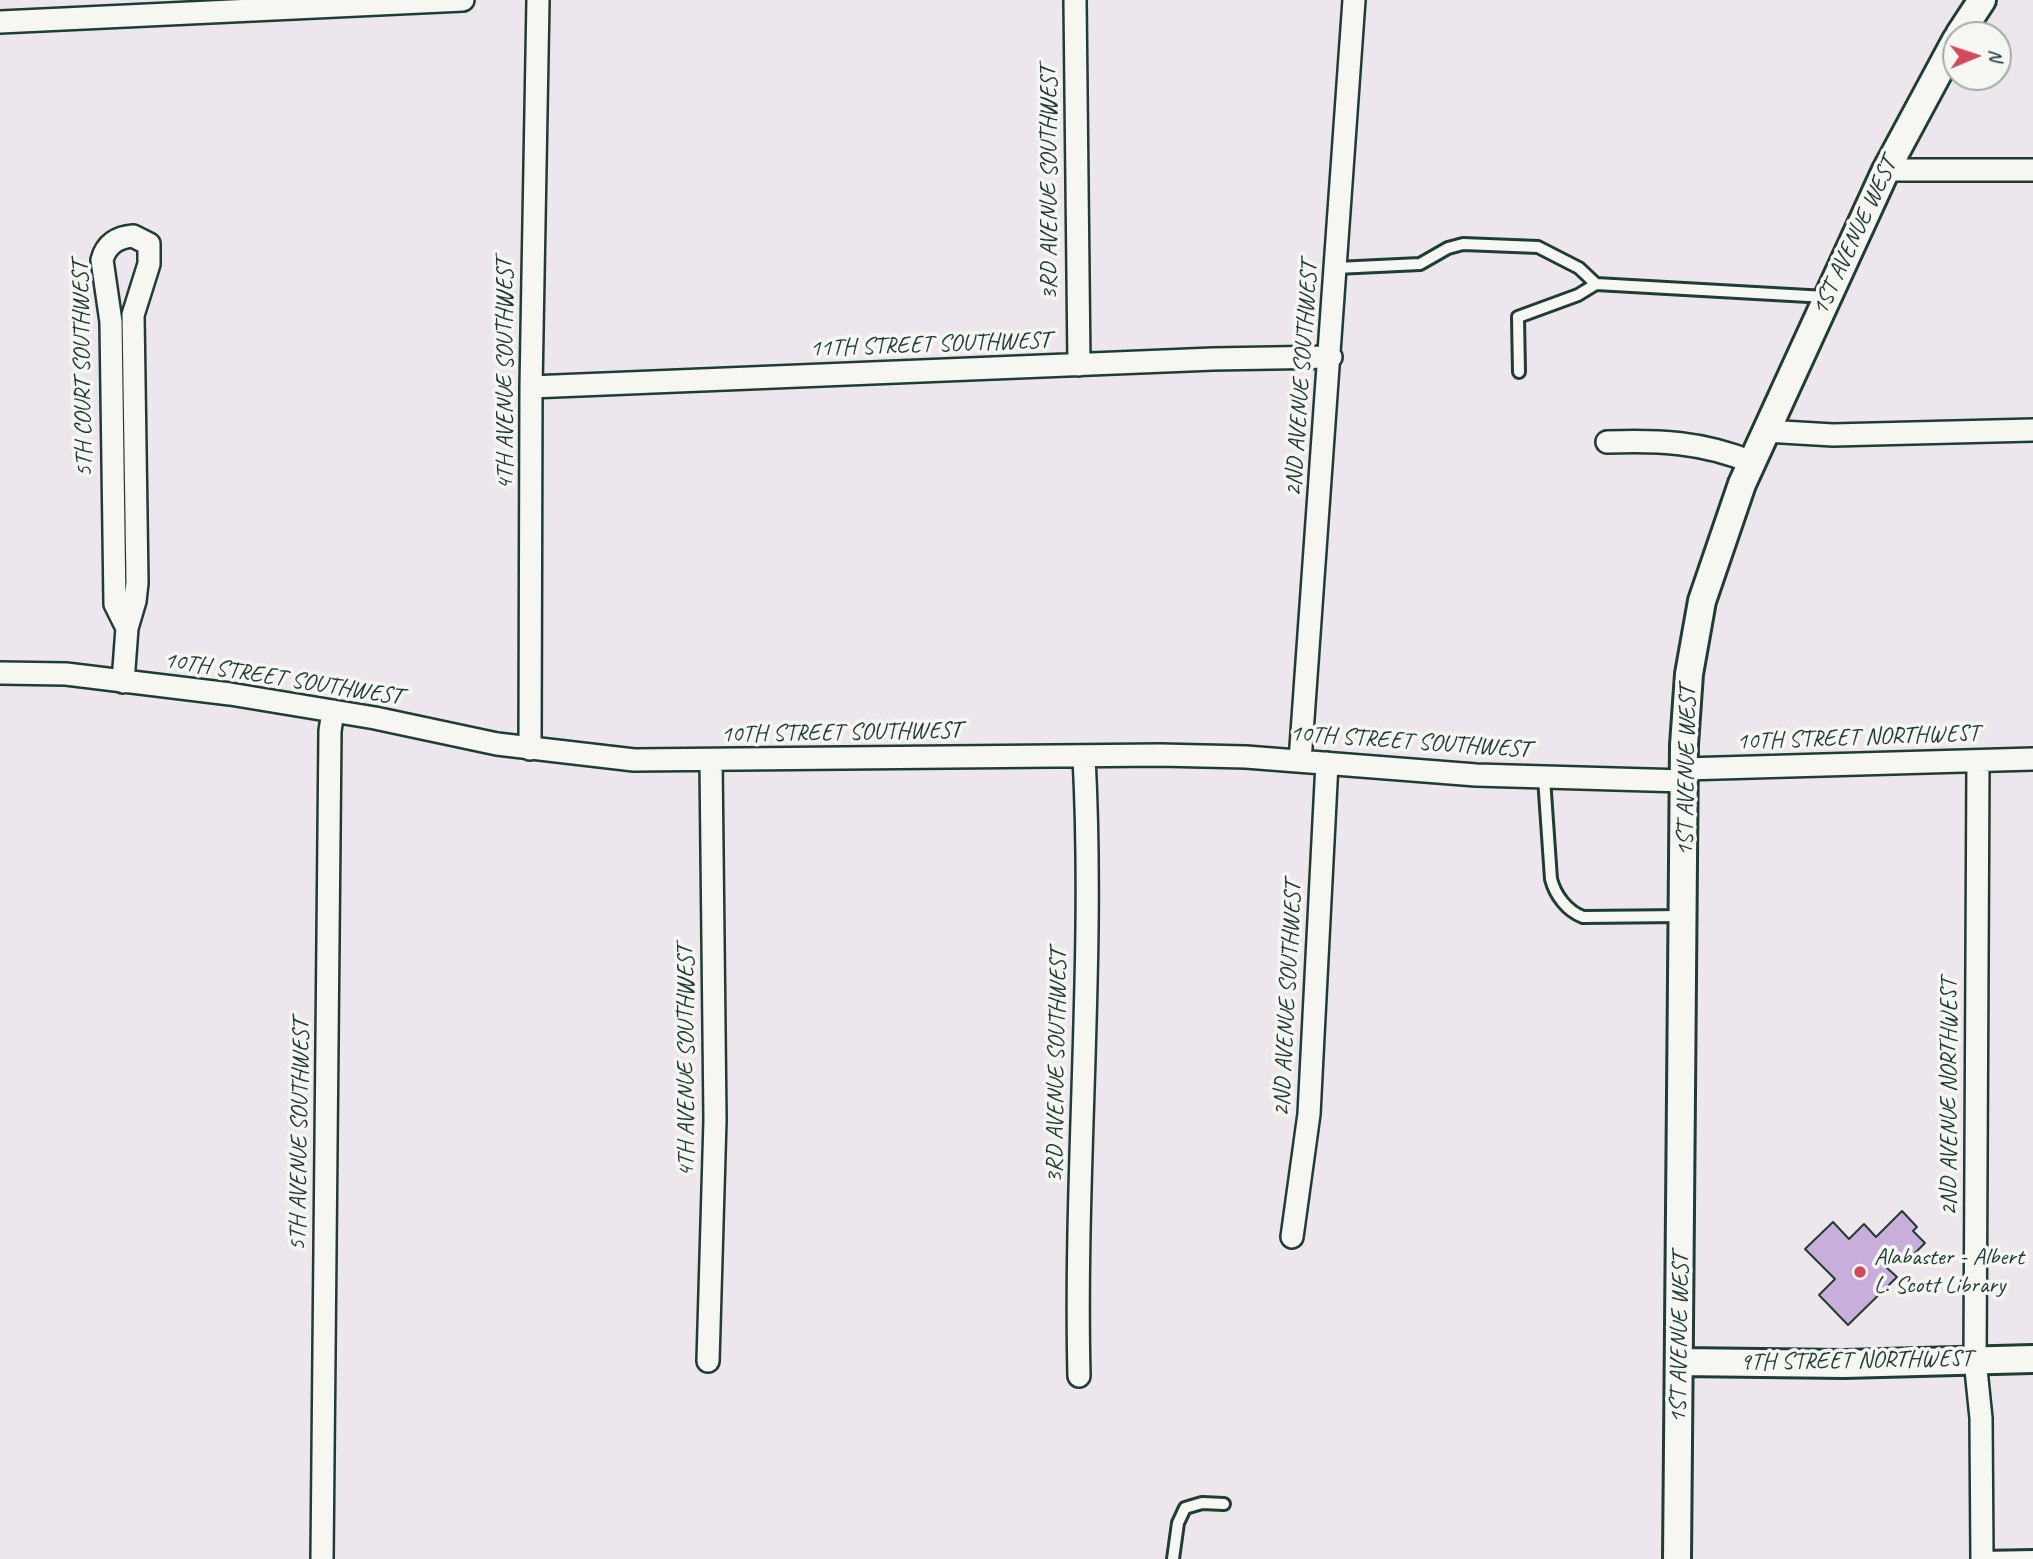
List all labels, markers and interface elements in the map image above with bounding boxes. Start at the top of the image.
north arrow [1942,21,2012,91]
text: N [1984,49,2008,62]
street label: 3RD AVENUE SOUTHWEST [1036,66,1064,300]
street label: 1ST AVENUE WEST [1806,154,1904,320]
street label: 4TH AVENUE SOUTHWEST [492,258,520,490]
street label: 2ND AVENUE SOUTHWEST [1279,260,1325,498]
street label: 5TH COURT SOUTHWEST [67,261,99,477]
street label: 11TH STREET SOUTHWEST [809,326,1051,364]
street label: 10TH STREET SOUTHWEST [162,646,404,712]
street label: 1ST AVENUE WEST [1671,686,1703,856]
street label: 10TH STREET SOUTHWEST [721,717,961,749]
street label: 10TH STREET SOUTHWEST [1289,719,1531,765]
street label: 10TH STREET NORTHWEST [1736,719,1980,757]
street label: 2ND AVENUE SOUTHWEST [1267,880,1309,1118]
street label: 4TH AVENUE SOUTHWEST [673,945,701,1177]
street label: 3RD AVENUE SOUTHWEST [1041,949,1073,1183]
street label: 2ND AVENUE NORTHWEST [1936,978,1964,1216]
street label: 5TH AVENUE SOUTHWEST [284,1019,316,1251]
place label: Alabaster - Albert L. Scott Library [1874,1244,2024,1300]
street label: 1ST AVENUE WEST [1664,1253,1696,1423]
marker: Alabaster - Albert L. Scott Library [1852,1264,1868,1280]
street label: 9TH STREET NORTHWEST [1740,1345,1972,1377]

